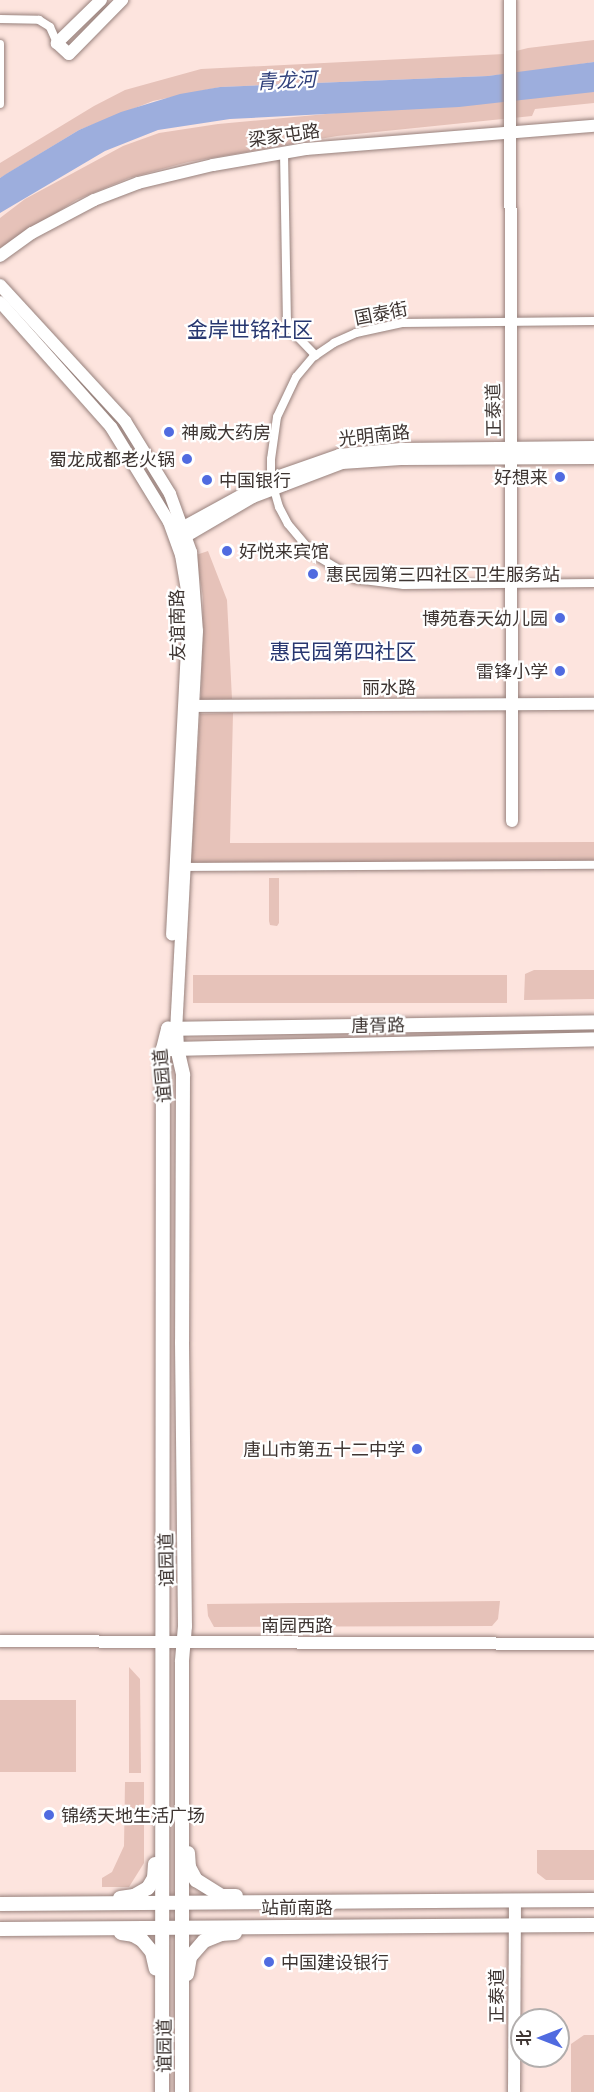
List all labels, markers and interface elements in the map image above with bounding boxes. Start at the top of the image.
water label: 青龙河 [255,66,317,94]
street label: 梁家屯路 [247,119,321,151]
street label: 国泰街 [352,297,410,329]
district label: 金岸世铭社区 [187,316,313,342]
street label: 正泰道 [482,383,504,437]
street label: 光明南路 [337,420,411,450]
place label: 神威大药房 [181,421,271,443]
marker: 神威大药房 [162,425,176,439]
place label: 蜀龙成都老火锅 [49,448,175,470]
marker: 蜀龙成都老火锅 [180,452,194,466]
place label: 好想来 [494,466,548,488]
place label: 中国银行 [219,469,291,491]
marker: 好想来 [553,470,567,484]
marker: 中国银行 [200,473,214,487]
place label: 好悦来宾馆 [239,540,329,562]
marker: 好悦来宾馆 [220,544,234,558]
place label: 惠民园第三四社区卫生服务站 [326,563,560,585]
marker: 惠民园第三四社区卫生服务站 [304,565,322,583]
street label: 友谊南路 [166,589,188,661]
place label: 博苑春天幼儿园 [422,607,548,629]
marker: 博苑春天幼儿园 [553,611,567,625]
district label: 惠民园第四社区 [270,638,416,664]
place label: 雷锋小学 [476,660,548,682]
marker: 雷锋小学 [553,664,567,678]
street label: 丽水路 [362,676,416,698]
street label: 唐胥路 [351,1014,405,1036]
street label: 谊园道 [149,1048,175,1104]
place label: 唐山市第五十二中学 [243,1438,405,1460]
marker: 唐山市第五十二中学 [410,1442,424,1456]
street label: 谊园道 [155,1533,177,1587]
street label: 南园西路 [261,1614,333,1636]
place label: 锦绣天地生活广场 [61,1804,205,1826]
marker: 锦绣天地生活广场 [42,1808,56,1822]
street label: 站前南路 [261,1896,333,1918]
place label: 中国建设银行 [281,1951,389,1973]
marker: 中国建设银行 [262,1955,276,1969]
street label: 正泰道 [485,1969,507,2023]
north arrow [510,2008,570,2068]
street label: 谊园道 [153,2019,175,2073]
text: 北 [514,2030,534,2046]

